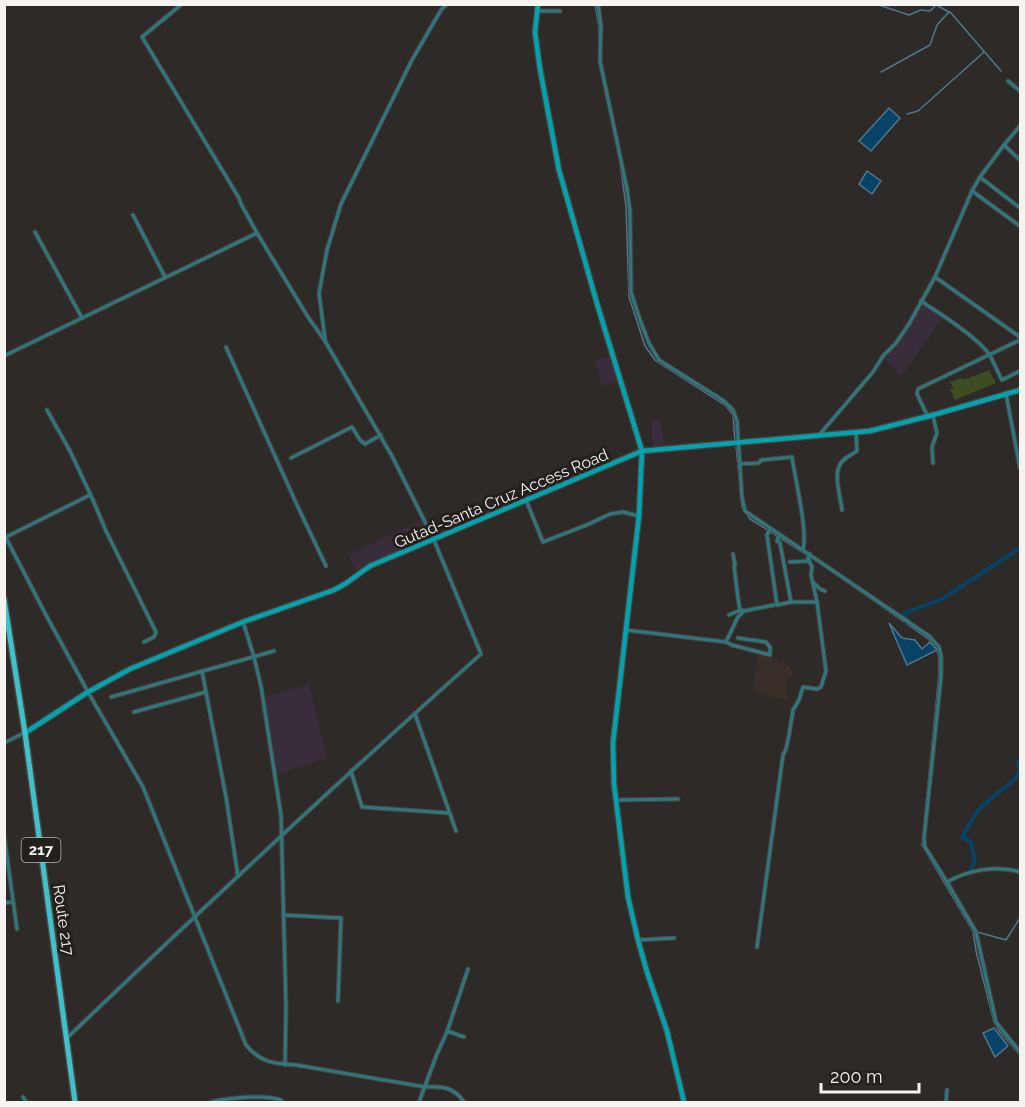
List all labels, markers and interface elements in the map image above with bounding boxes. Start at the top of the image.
street label: Gutad-Santa Cruz Access Road [391,445,611,552]
road number: 217 [22,838,60,862]
street label: Route 217 [49,883,78,957]
scale bar [821,1056,918,1094]
text: 200 m [830,1066,883,1087]

